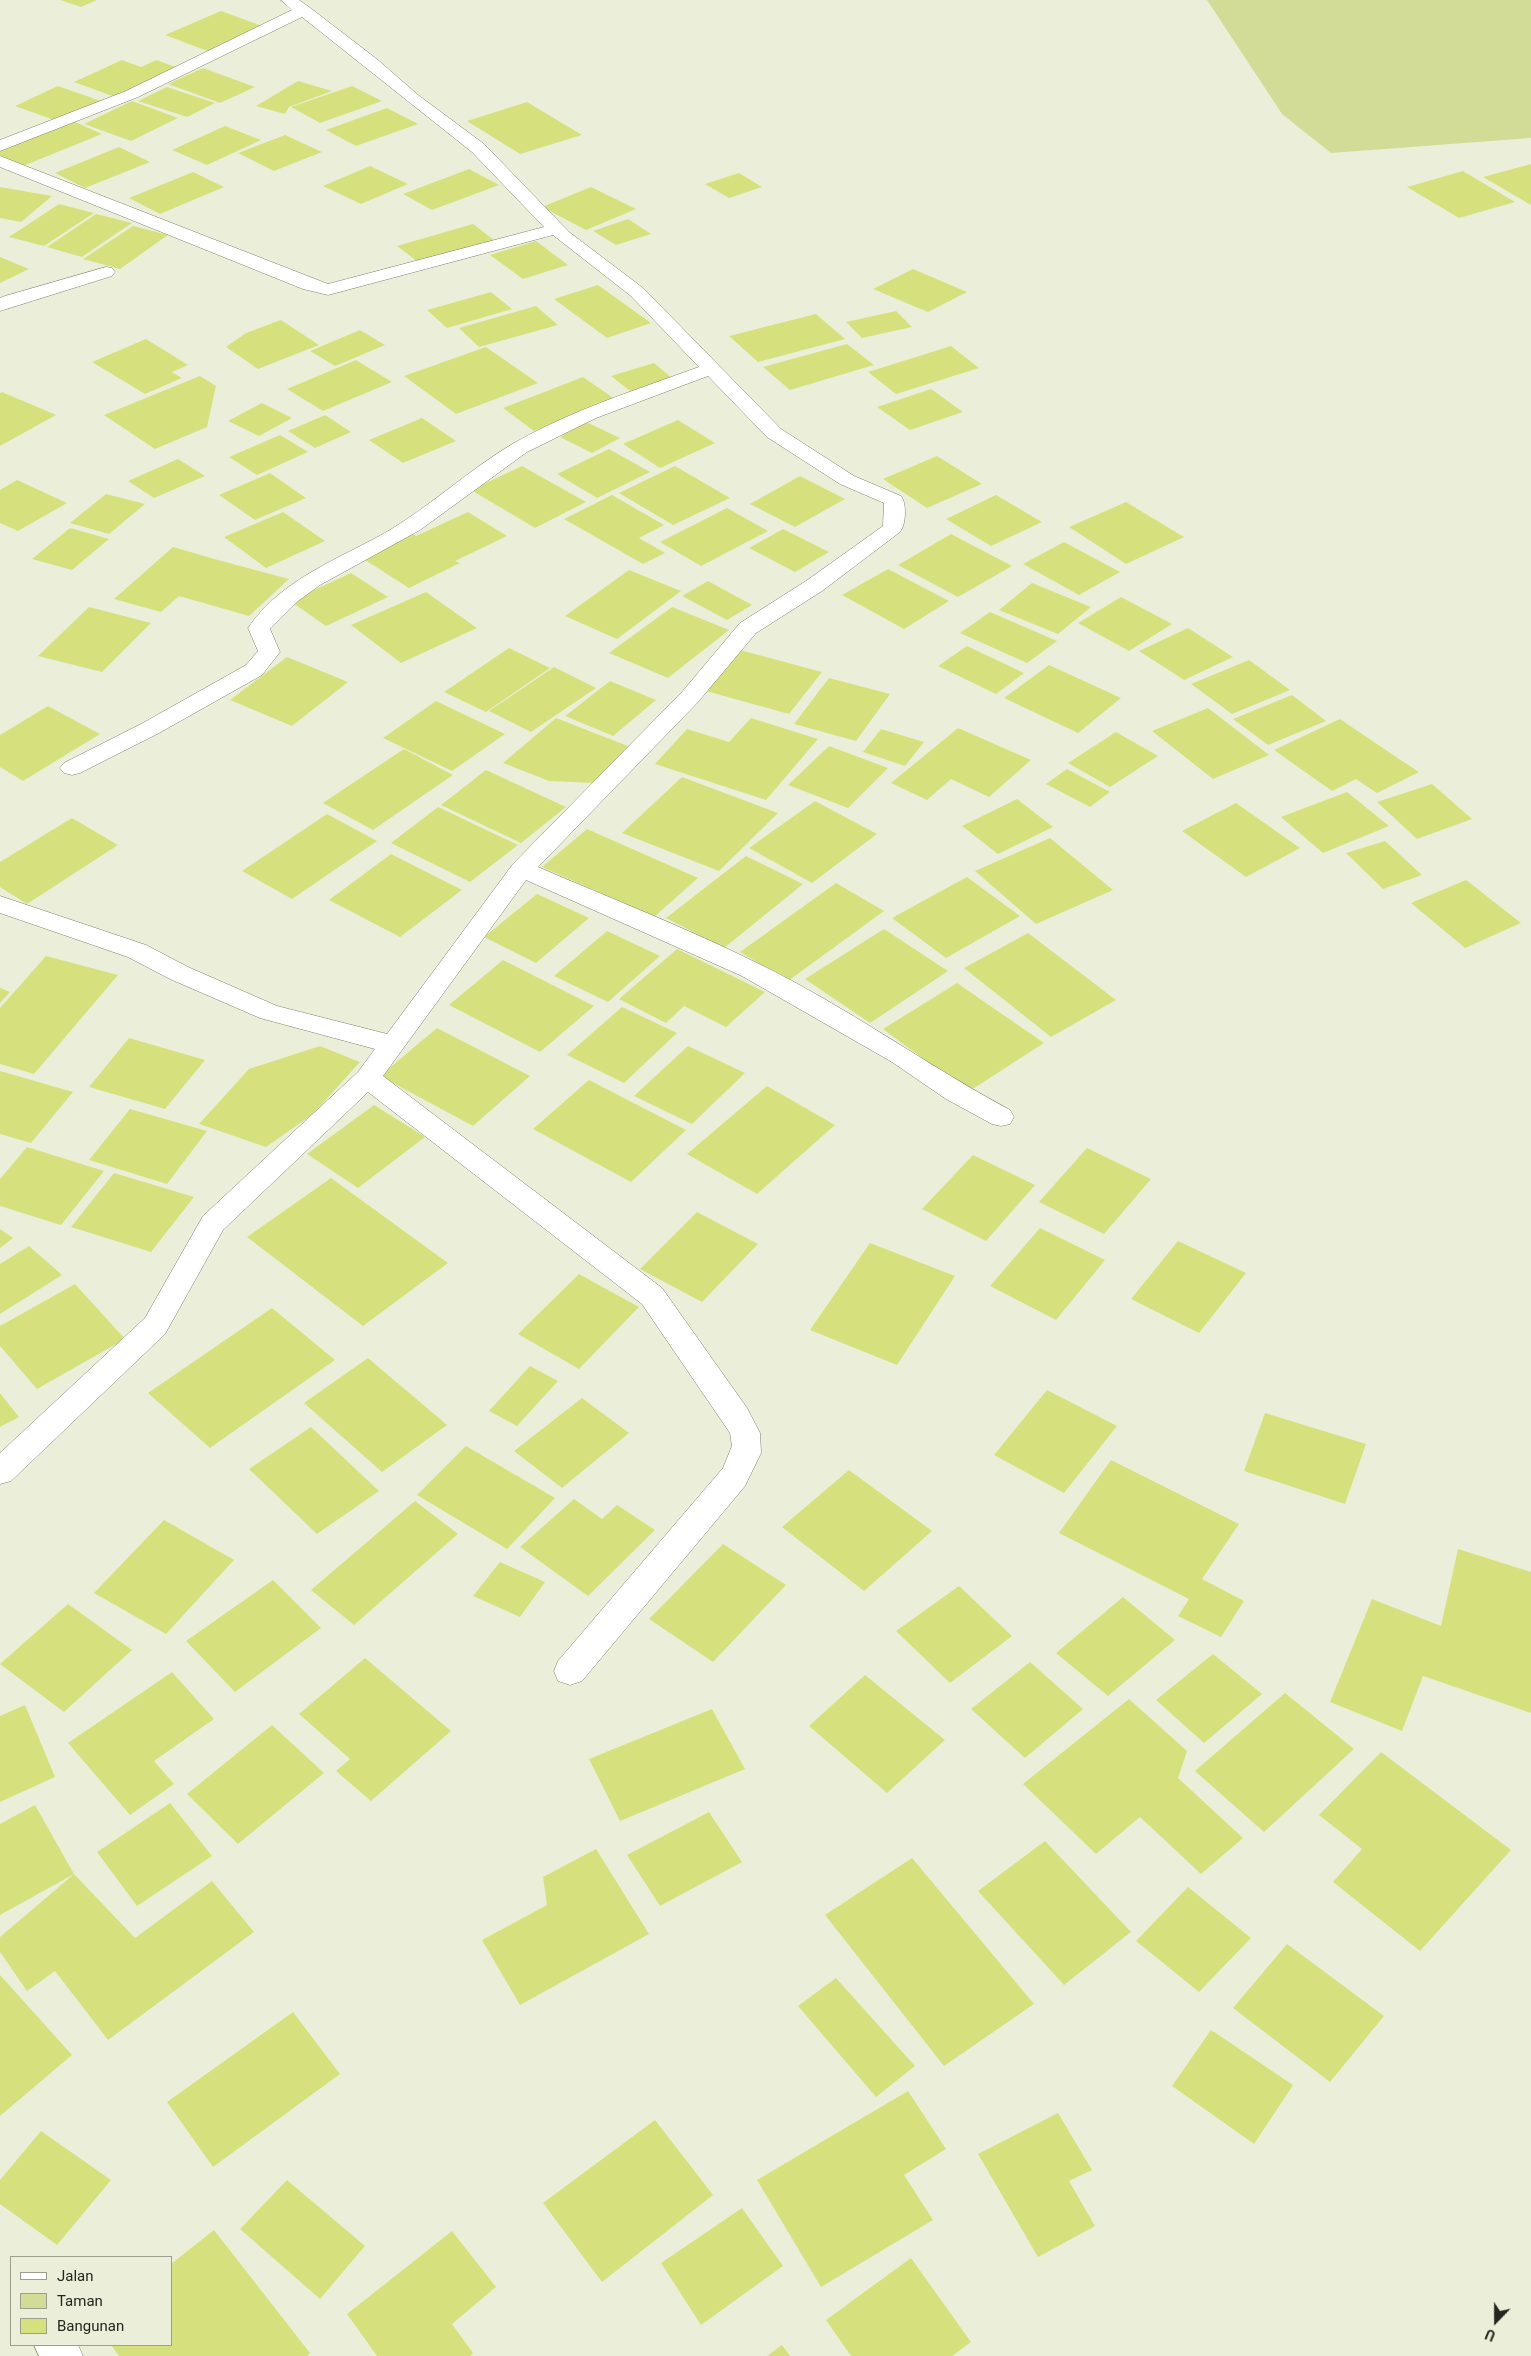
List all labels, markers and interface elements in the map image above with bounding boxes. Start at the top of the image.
legend [10,2256,172,2346]
text: Jalan [57,2267,94,2285]
text: Taman [57,2292,103,2310]
north arrow [1471,2296,1521,2346]
text: Bangunan [57,2317,124,2335]
text: U [1483,2326,1498,2344]

